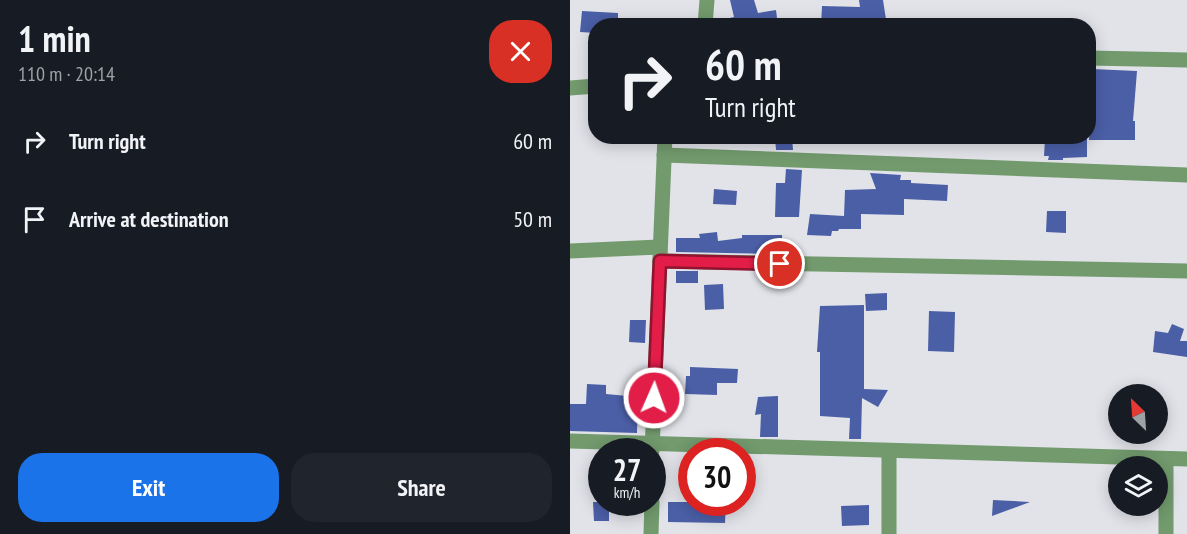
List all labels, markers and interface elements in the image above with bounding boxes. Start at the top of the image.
text: 1 min [18,15,91,62]
button: close [489,20,552,83]
text: 60 m [705,37,782,92]
icon: right [606,42,684,120]
text: 110 m · 20:14 [18,61,115,87]
text: Turn right [705,90,796,124]
icon: right [18,125,51,158]
text: Turn right [69,127,146,155]
text: 60 m [513,127,552,155]
icon: arrive [18,203,51,236]
text: Arrive at destination [69,205,229,233]
text: 50 m [513,205,552,233]
pin [754,238,805,289]
icon: arrive [763,247,796,280]
position arrow [622,366,686,430]
north arrow [1108,384,1168,444]
map controls [1108,384,1168,516]
speed limit sign: 30 [678,438,756,516]
text: 27 [613,450,641,489]
button: Exit [18,453,279,522]
button: Share [291,453,552,522]
button: layers [1108,456,1168,516]
text: km/h [614,483,640,502]

